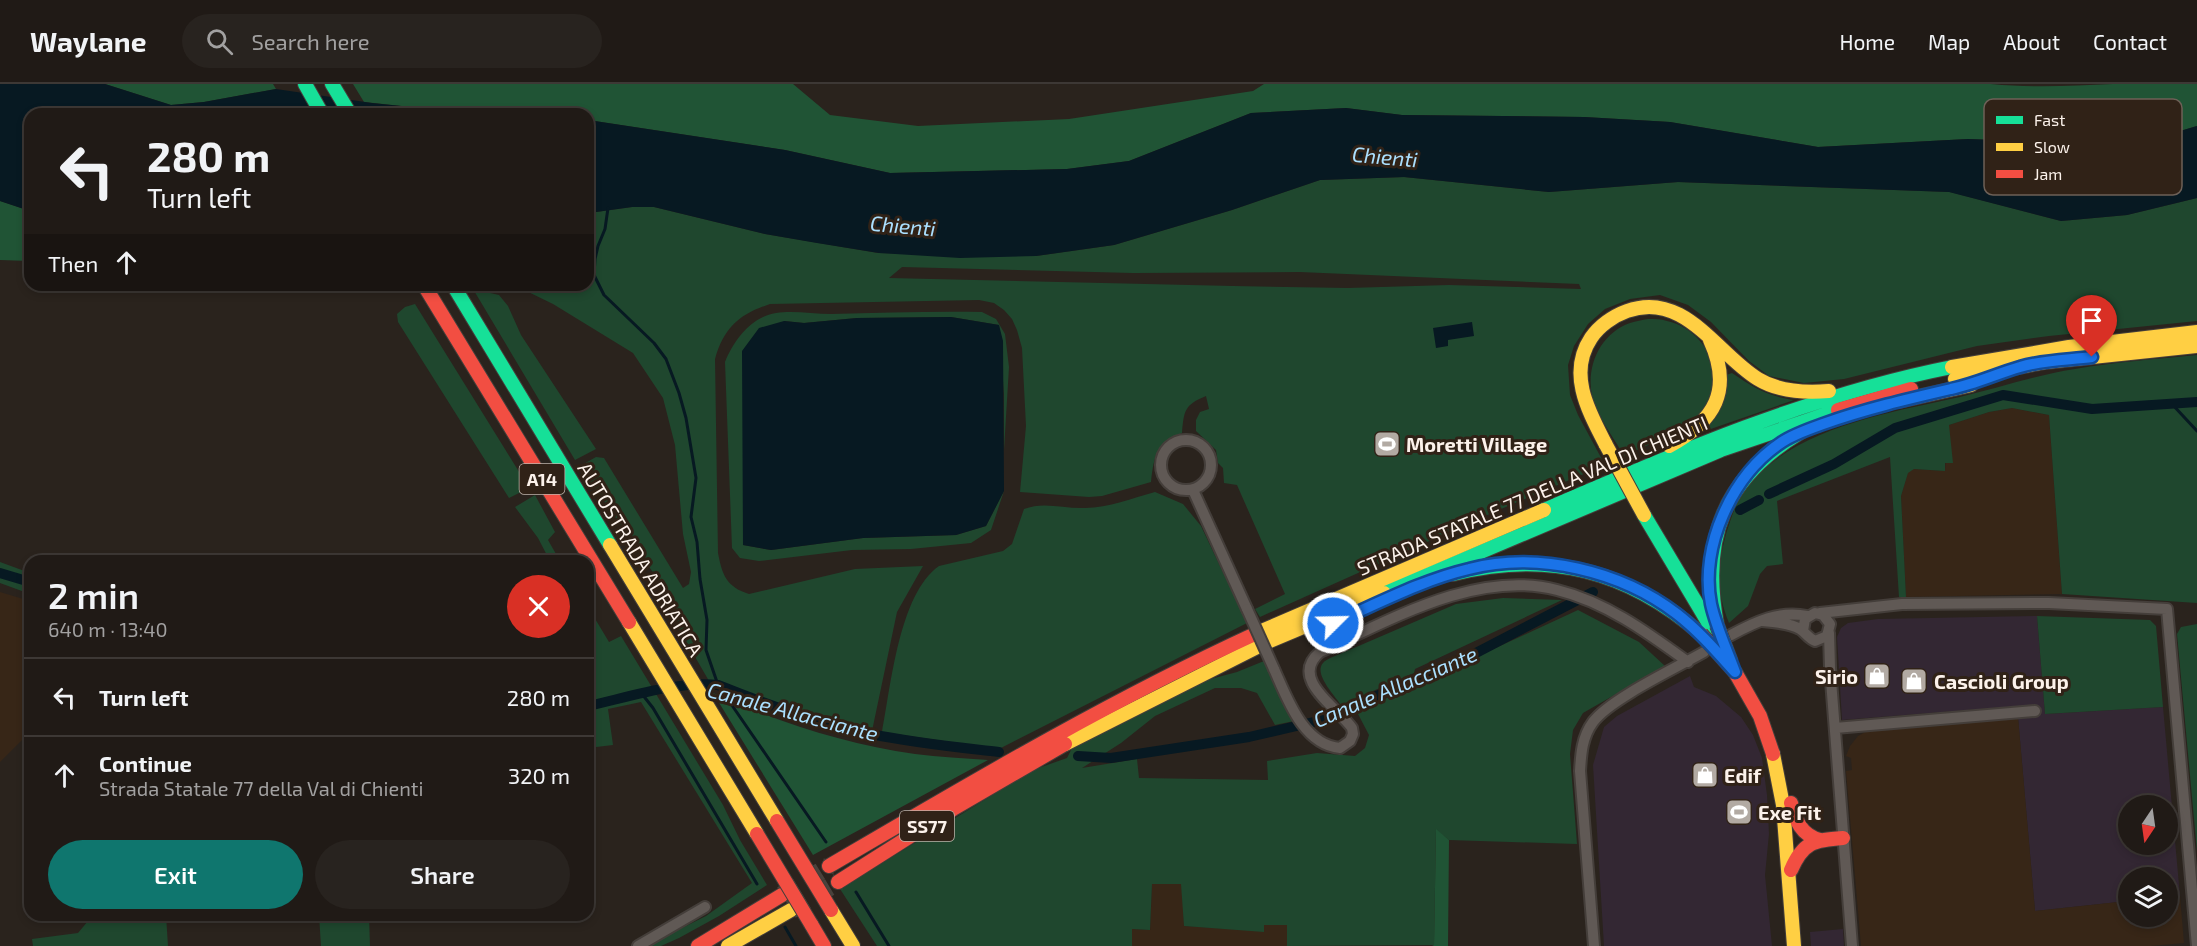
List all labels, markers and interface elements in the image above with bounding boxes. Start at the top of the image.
search box [182,14,602,68]
text: Waylane [30,24,146,58]
icon: search [203,25,236,58]
text: Search here [251,28,370,54]
text: Home [1839,29,1895,54]
text: Map [1928,29,1970,54]
text: About [2003,29,2060,54]
text: Contact [2093,29,2167,54]
legend [1984,99,2182,195]
text: Fast [2034,110,2065,129]
text: 280 m [147,130,270,180]
icon: left [48,132,126,210]
text: Slow [2034,137,2070,156]
water label: Chienti [1351,141,1419,171]
text: Jam [2034,164,2062,183]
text: Turn left [147,181,251,213]
water label: Chienti [869,210,937,240]
icon: ahead [110,246,143,279]
text: Then [48,250,98,276]
pin [2066,295,2117,357]
icon: arrive [2075,304,2108,337]
street label: STRADA STATALE 77 DELLA VAL DI CHIENTI [1353,410,1711,580]
sports icon: Moretti Village [1372,429,1402,459]
place label: Moretti Village [1406,432,1547,456]
street label: AUTOSTRADA ADRIATICA [573,457,709,661]
road number: A14 [520,464,564,494]
text: 2 min [48,573,139,616]
button: close [507,575,570,638]
position arrow [1301,591,1365,655]
text: 640 m · 13:40 [48,617,168,641]
water label: Canale Allacciante [1309,640,1481,732]
shop icon: Sirio [1862,661,1892,691]
place label: Sirio [1815,664,1858,688]
shop icon: Cascioli Group [1899,666,1929,696]
place label: Cascioli Group [1934,669,2069,693]
water label: Canale Allacciante [705,676,881,746]
icon: left [48,681,81,714]
text: Turn left [99,684,188,710]
text: 280 m [507,684,570,710]
text: Continue [99,750,192,776]
icon: ahead [48,759,81,792]
shop icon: Edif [1690,760,1720,790]
text: 320 m [508,762,570,788]
place label: Edif [1724,763,1762,787]
text: Strada Statale 77 della Val di Chienti [99,776,423,800]
north arrow [2118,795,2178,855]
map controls [2118,795,2178,927]
sports icon: Exe Fit [1724,797,1754,827]
place label: Exe Fit [1758,800,1821,824]
road number: SS77 [900,811,954,841]
button: Exit [48,840,303,909]
button: Share [315,840,570,909]
button: layers [2118,867,2178,927]

